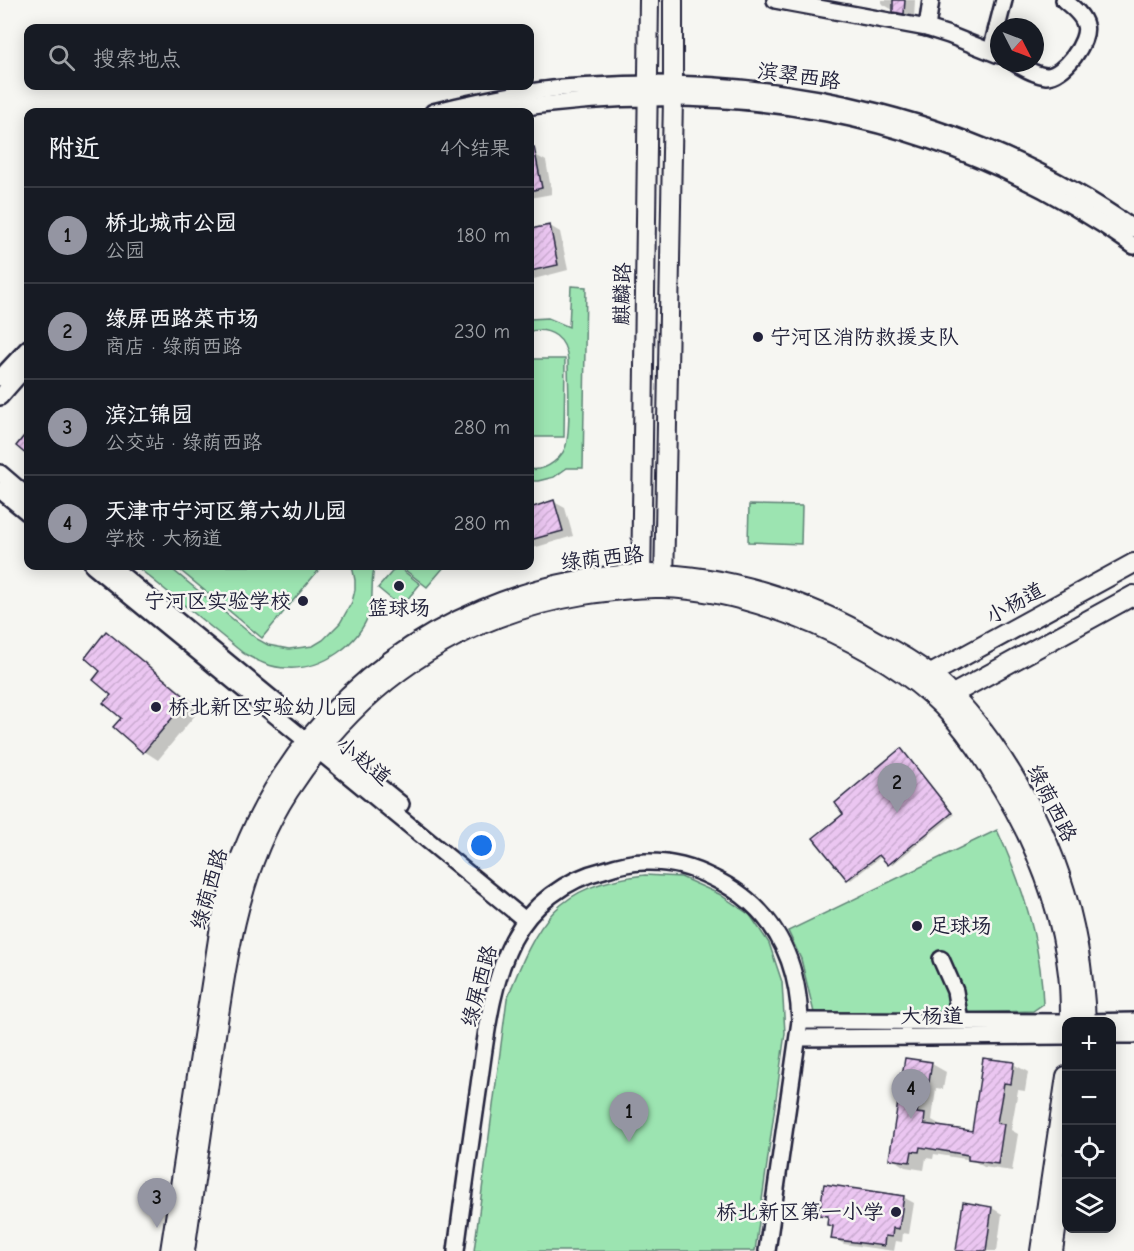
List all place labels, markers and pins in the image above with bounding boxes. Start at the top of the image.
place label: 宁河区消防救援支队 [770,325,959,349]
marker: 宁河区消防救援支队 [751,330,765,344]
marker: 篮球场 [392,579,406,593]
place label: 宁河区实验学校 [144,589,291,613]
marker: 宁河区实验学校 [296,594,310,608]
place label: 篮球场 [368,596,431,620]
place label: 桥北新区实验幼儿园 [168,695,357,719]
marker: 桥北新区实验幼儿园 [149,700,163,714]
pin: 2 [878,764,916,813]
place label: 足球场 [929,914,992,938]
marker: 足球场 [910,919,924,933]
pin: 4 [892,1070,930,1119]
pin: 1 [610,1092,648,1142]
pin: 3 [138,1178,176,1228]
place label: 桥北新区第一小学 [716,1200,884,1224]
marker: 桥北新区第一小学 [889,1205,903,1219]

